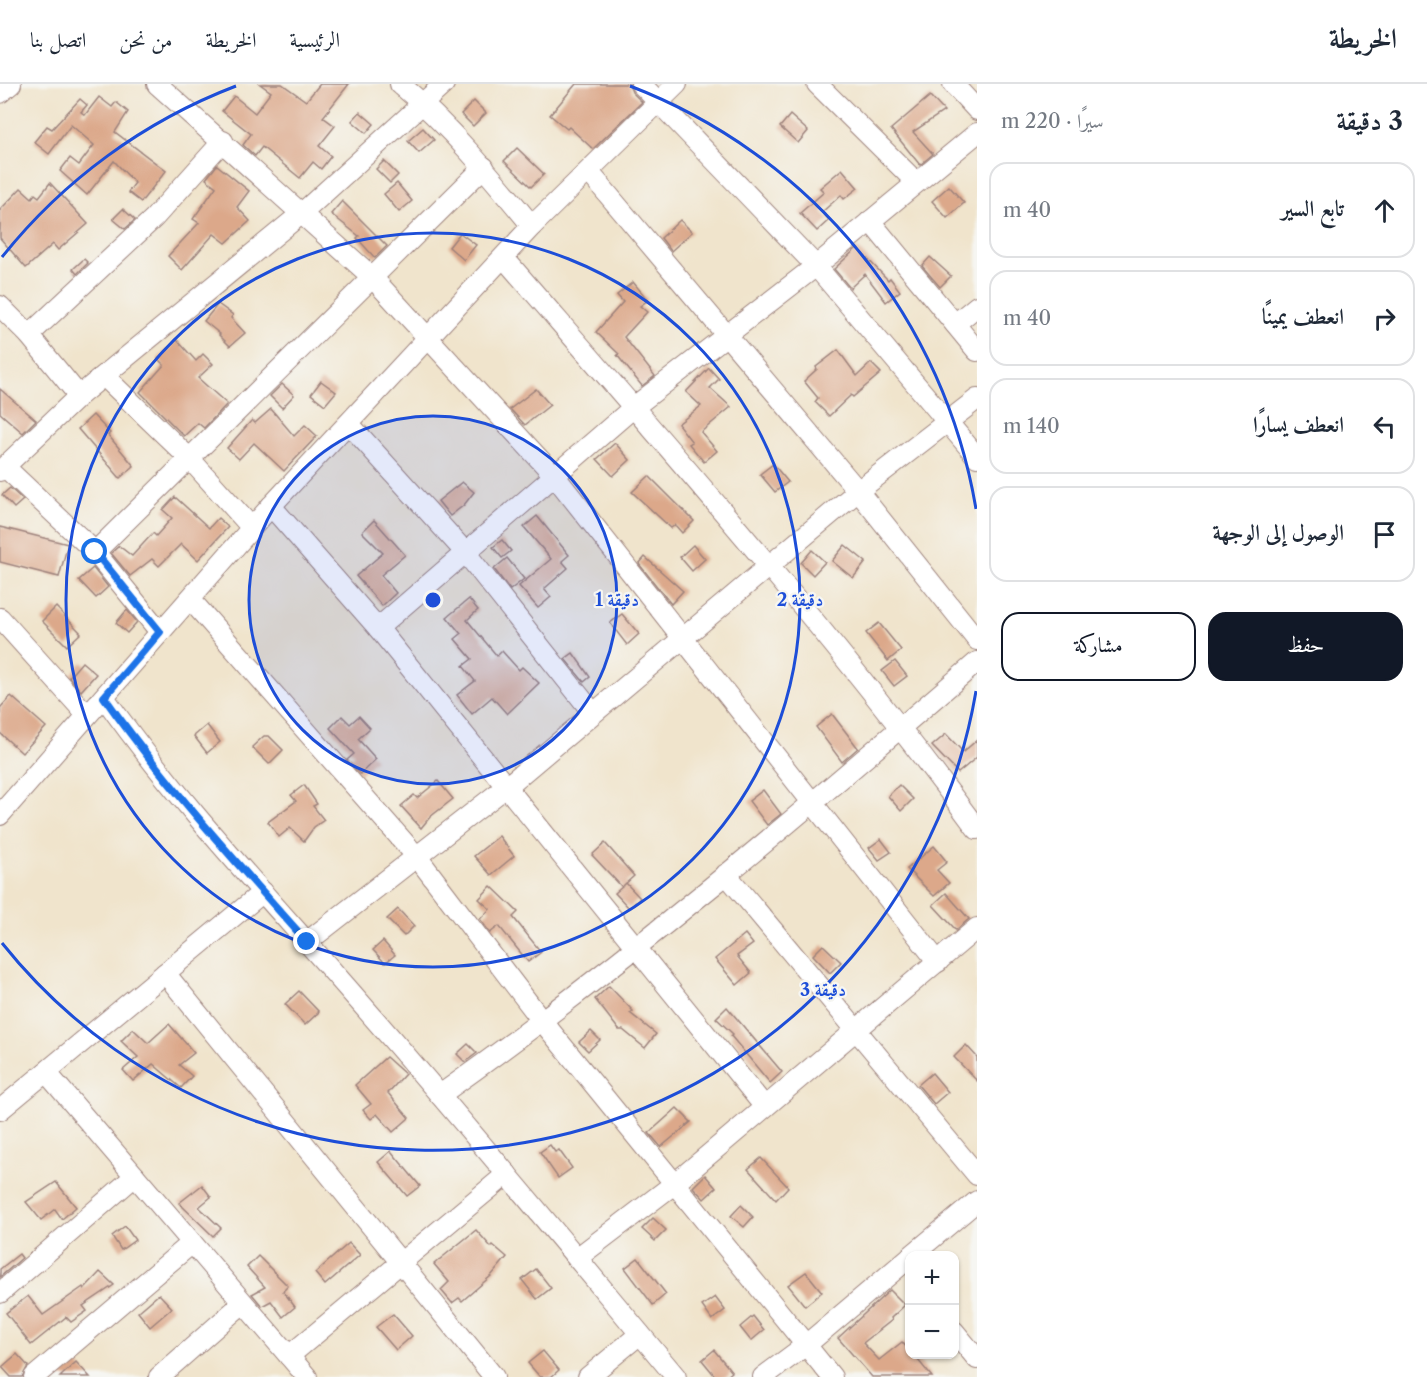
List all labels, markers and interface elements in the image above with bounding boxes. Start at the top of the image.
text: الخريطة [1329,21,1397,55]
text: اتصل بنا [30,27,86,52]
text: من نحن [119,27,172,52]
text: الخريطة [205,27,257,52]
text: الرئيسية [290,27,340,52]
text: 3 دقيقة [1336,105,1403,137]
text: سيرًا · 220 m [1001,109,1104,133]
icon: ahead [1368,194,1401,227]
text: تابع السير [1281,195,1344,222]
text: 40 m [1003,198,1051,222]
icon: right [1368,302,1401,335]
text: انعطف يمينًا [1262,303,1344,330]
text: 40 m [1003,306,1051,330]
icon: left [1368,410,1401,443]
text: انعطف يسارًا [1253,411,1344,438]
text: 140 m [1003,414,1060,438]
icon: arrive [1368,518,1401,551]
text: الوصول إلى الوجهة [1212,519,1344,546]
route start [81,538,107,564]
text: 1 دقيقة [595,589,639,611]
text: 2 دقيقة [777,589,823,611]
centre of rings [423,590,443,610]
button: مشاركة [1001,612,1196,681]
button: حفظ [1208,612,1403,681]
route end [293,928,319,954]
text: 3 دقيقة [800,979,846,1001]
map controls [905,1251,959,1359]
button: + [905,1251,959,1305]
button: − [905,1305,959,1359]

